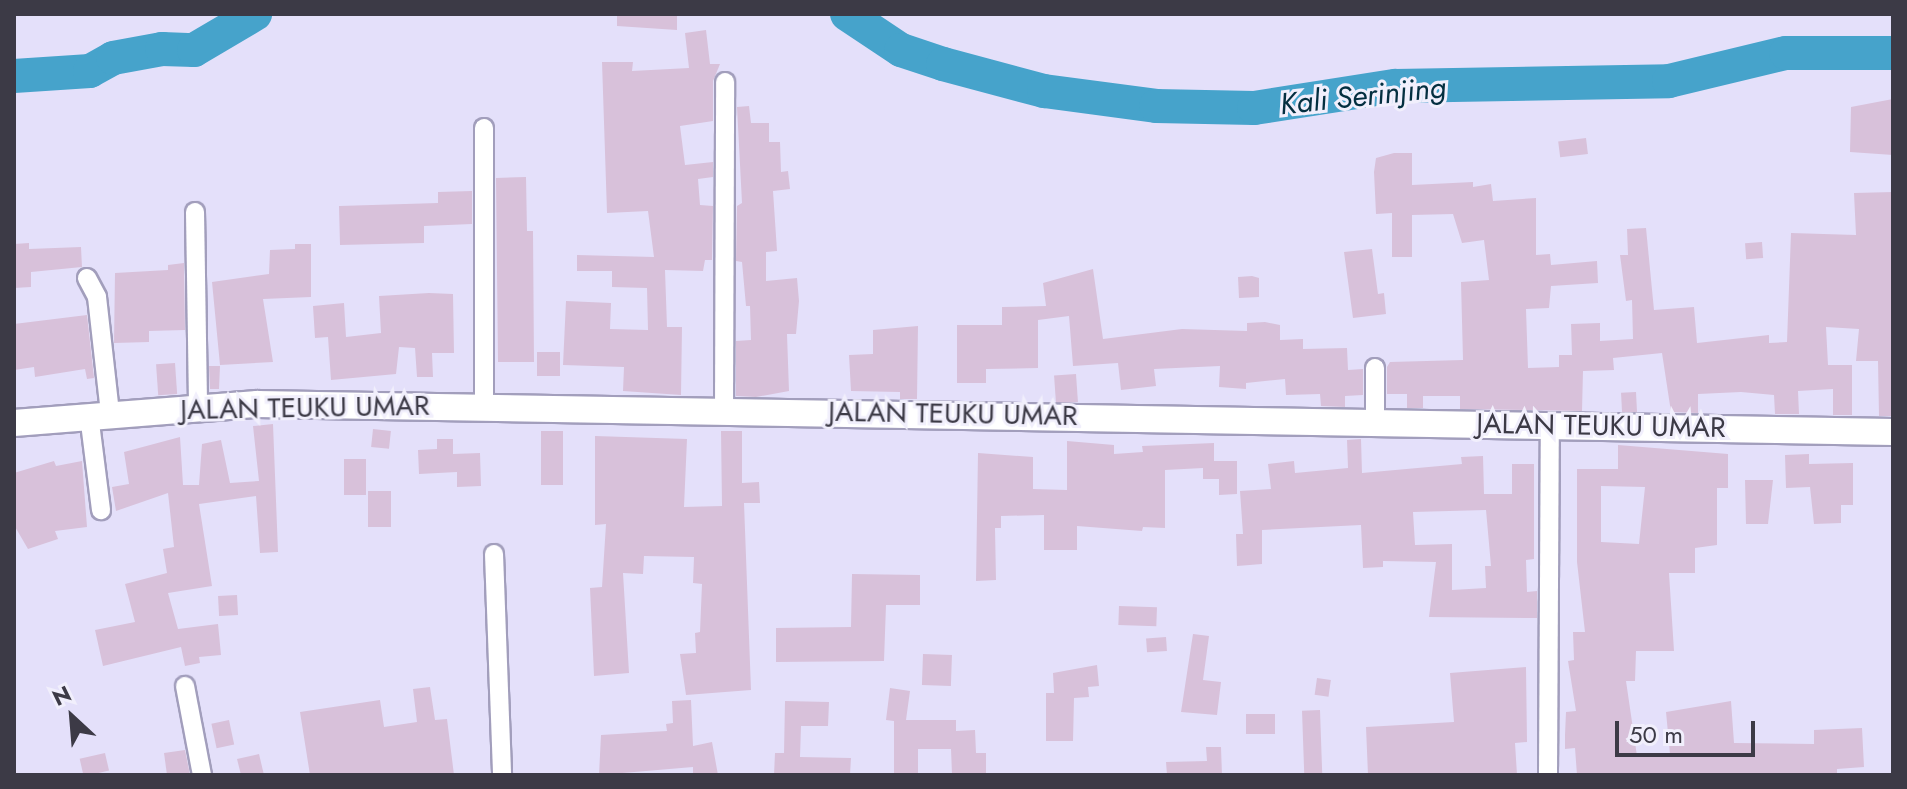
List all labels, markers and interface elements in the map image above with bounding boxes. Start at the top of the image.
water label: Kali Serinjing [1278,69,1448,123]
street label: JALAN TEUKU UMAR [180,389,430,427]
street label: JALAN TEUKU UMAR [828,395,1078,433]
street label: JALAN TEUKU UMAR [1476,407,1726,445]
north arrow [32,677,112,757]
text: N [47,677,76,714]
scale bar [1619,705,1759,755]
text: 50 m [1629,717,1683,752]

